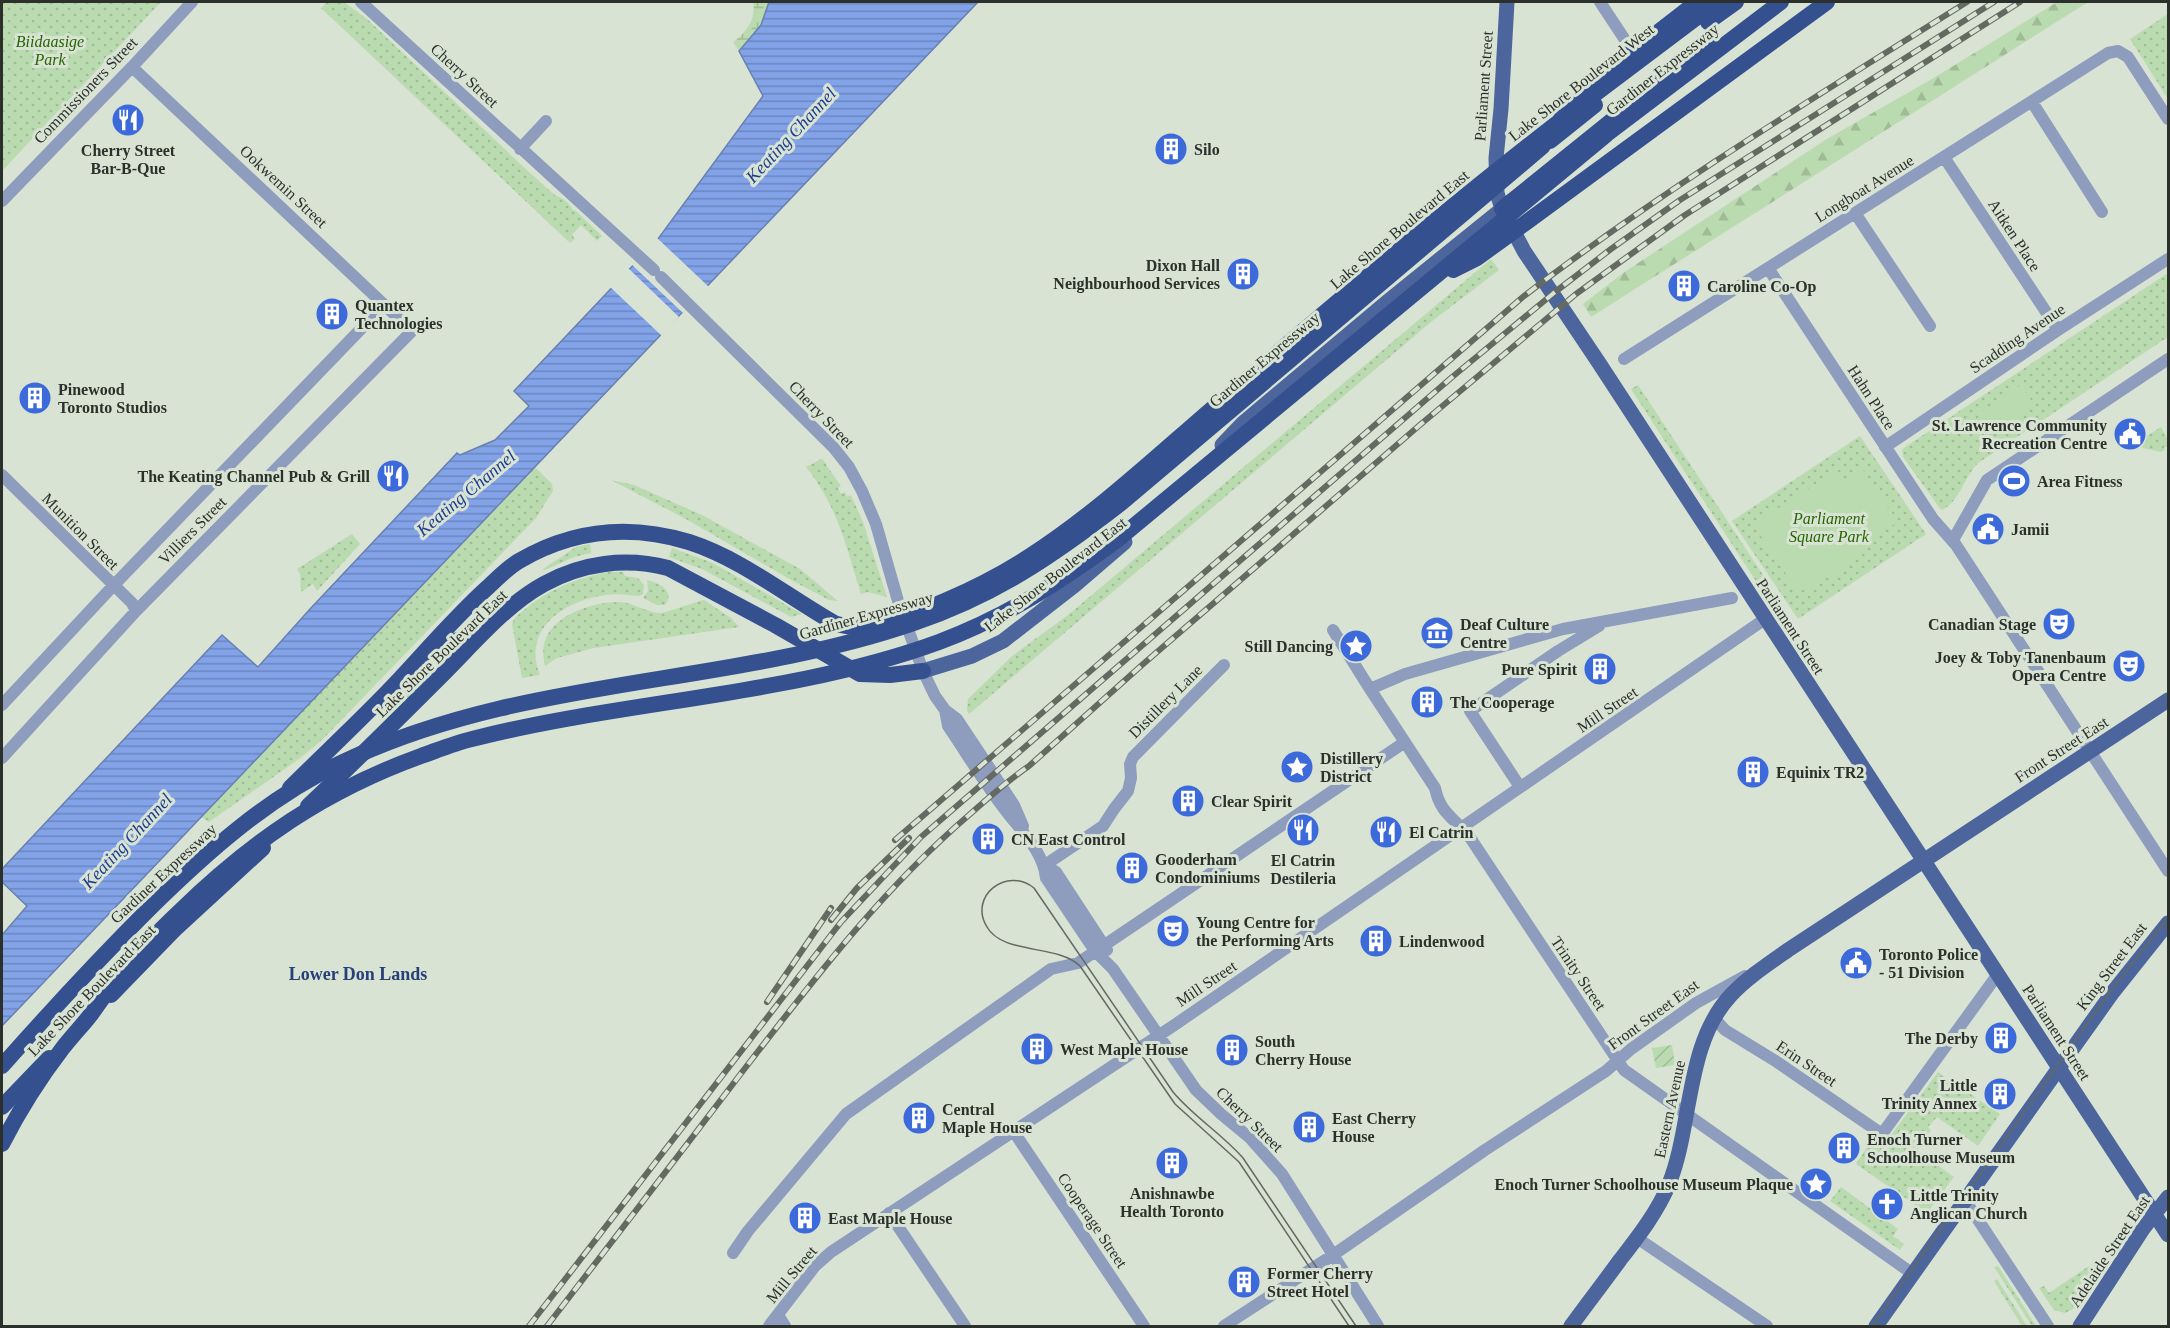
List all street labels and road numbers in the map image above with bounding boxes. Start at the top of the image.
street label: Lake Shore Boulevard West [1505,20,1658,144]
street label: Gardiner Expressway [1603,20,1723,119]
street label: Parliament Street [1471,30,1496,142]
street label: Commissioners Street [30,33,141,147]
street label: Cherry Street [427,40,502,112]
street label: Ookwemin Street [237,142,331,231]
street label: Longboat Avenue [1812,151,1917,226]
street label: Lake Shore Boulevard East [1327,166,1472,292]
street label: Aitken Place [1985,196,2044,274]
street label: Scadding Avenue [1966,300,2069,377]
street label: Gardiner Expressway [1206,308,1323,411]
street label: Hahn Place [1844,362,1899,433]
street label: Cherry Street [785,378,858,452]
street label: Munition Street [39,490,123,573]
street label: Villiers Street [155,493,230,568]
street label: Lake Shore Boulevard East [981,513,1130,635]
street label: Parliament Street [1753,575,1828,678]
street label: Lake Shore Boulevard East [372,586,511,720]
street label: Gardiner Expressway [797,588,935,644]
street label: Distillery Lane [1125,661,1206,742]
street label: Mill Street [1574,683,1641,736]
street label: Front Street East [2012,713,2111,786]
street label: Gardiner Expressway [107,820,220,927]
street label: King Street East [2073,919,2151,1014]
street label: Lake Shore Boulevard East [24,921,159,1059]
street label: Trinity Street [1547,933,1610,1014]
street label: Mill Street [1173,957,1240,1010]
street label: Front Street East [1605,976,1702,1053]
street label: Parliament Street [2019,981,2094,1084]
street label: Erin Street [1773,1037,1840,1090]
street label: Eastern Avenue [1651,1059,1688,1160]
street label: Cherry Street [1212,1083,1287,1156]
street label: Cooperage Street [1054,1170,1131,1272]
street label: Adelaide Street East [2066,1192,2153,1310]
street label: Mill Street [763,1242,820,1306]

